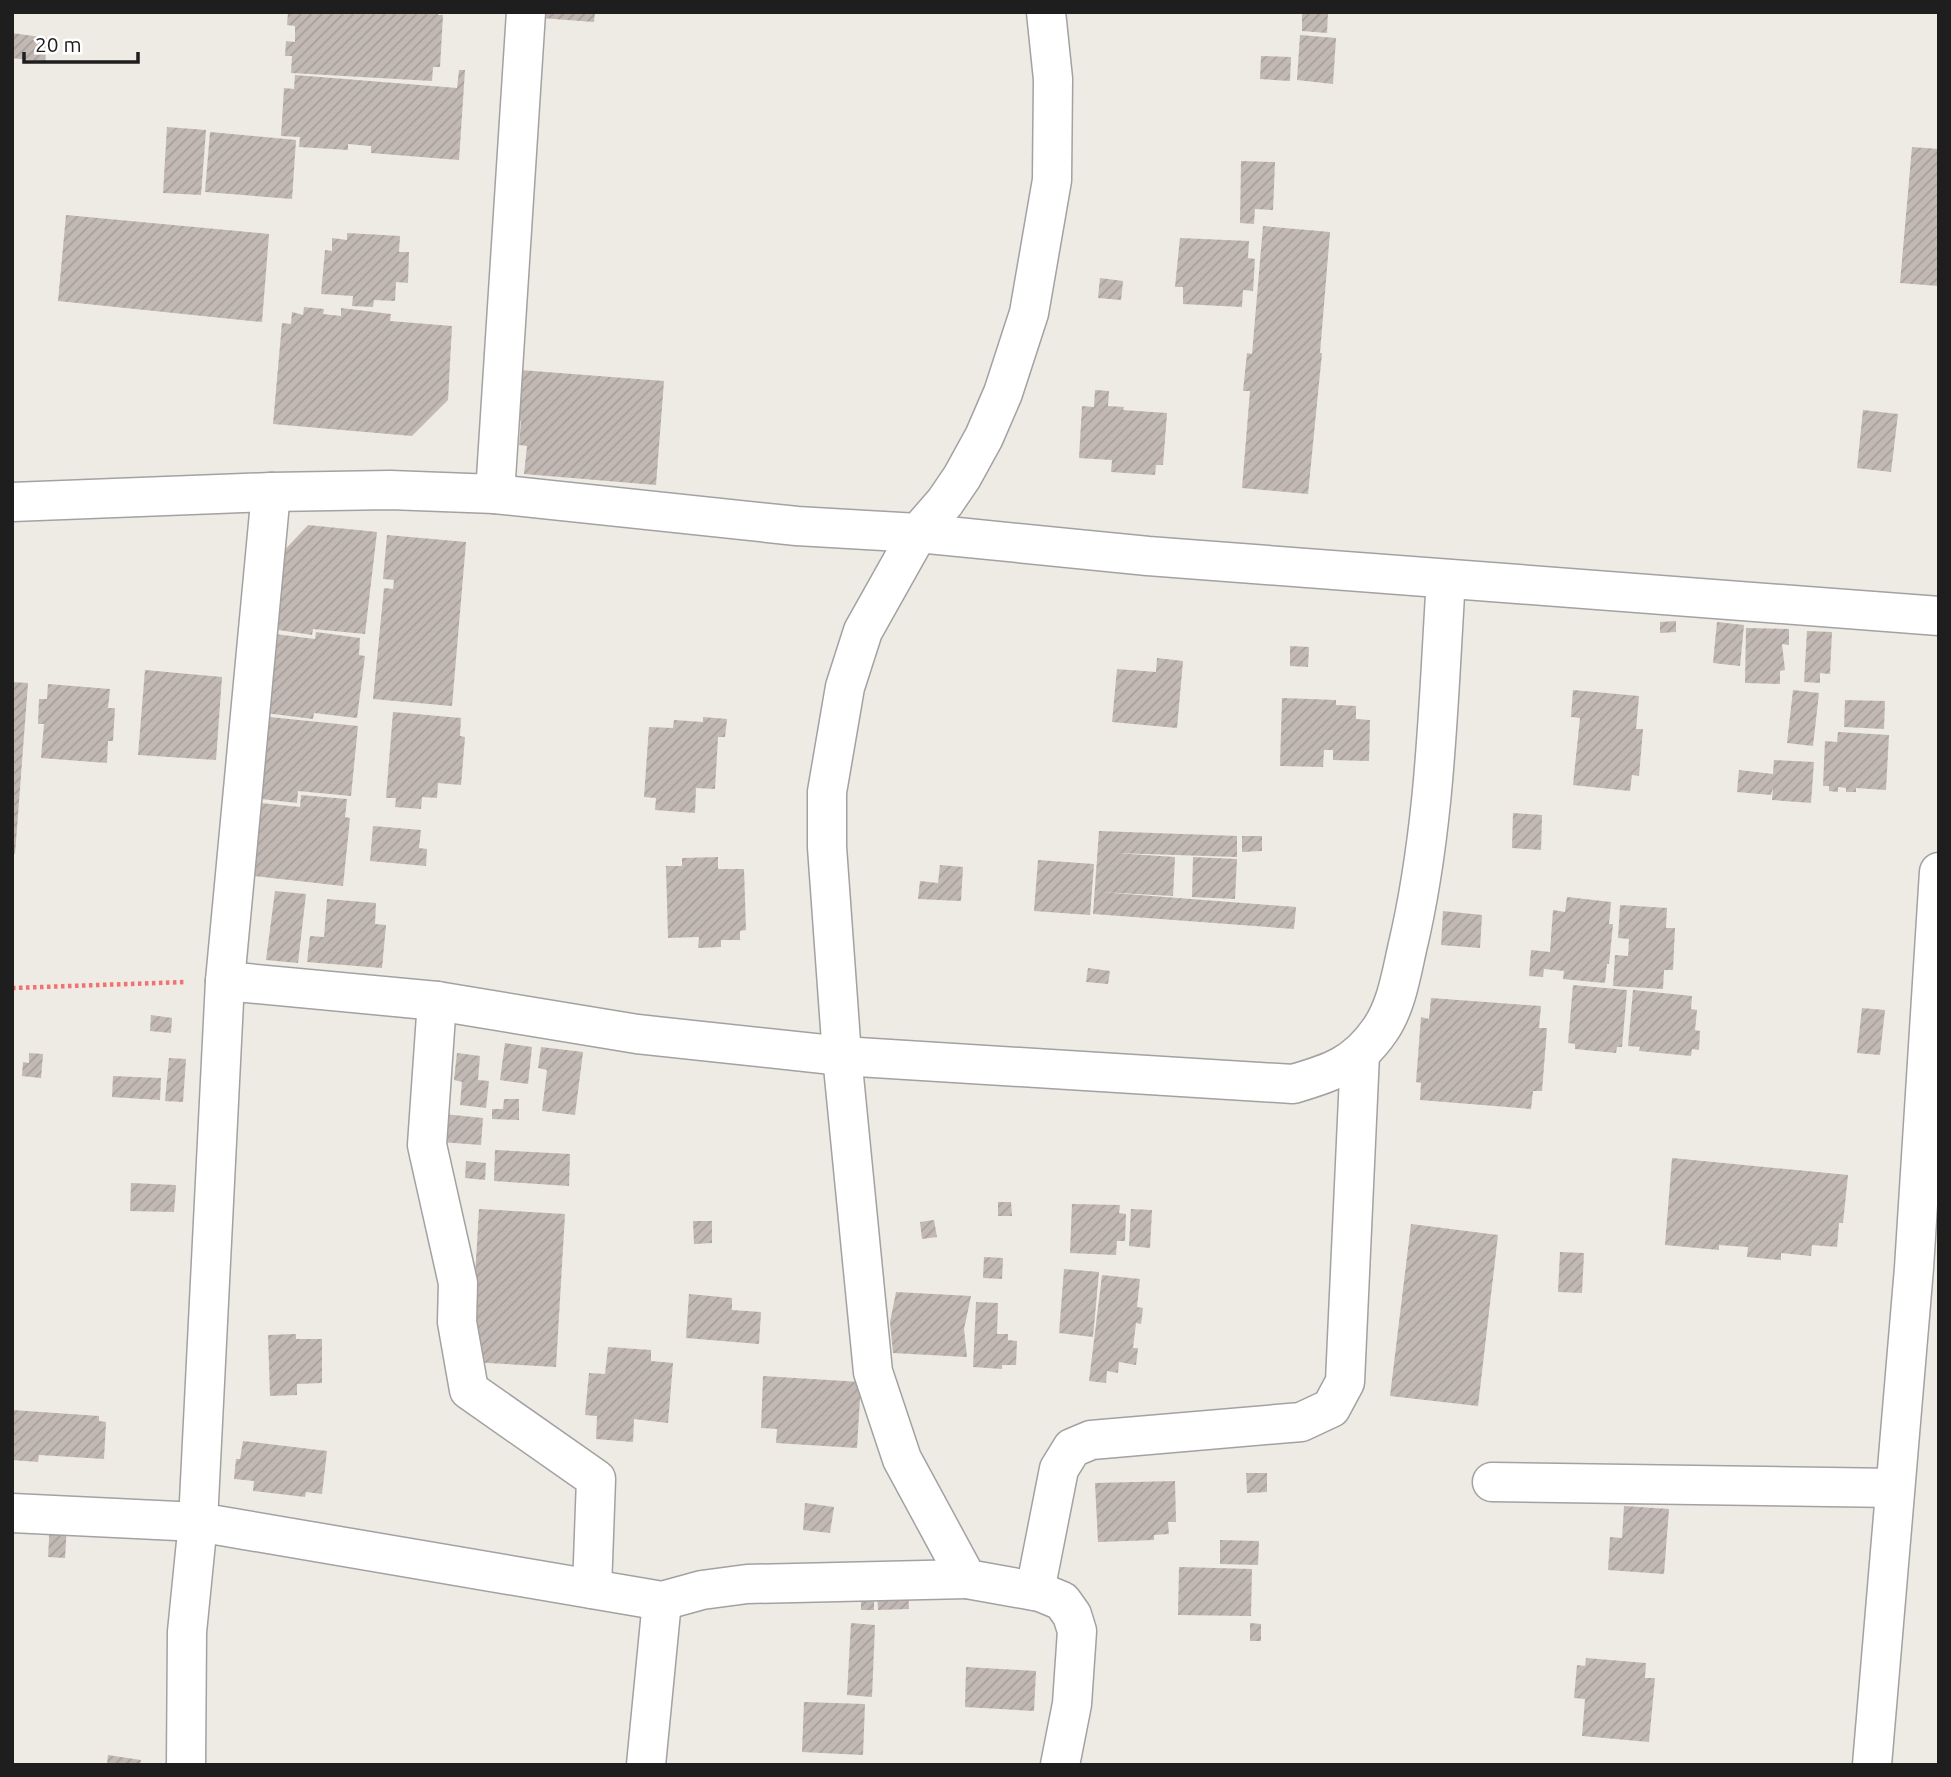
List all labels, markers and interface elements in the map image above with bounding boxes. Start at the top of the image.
scale bar [24,21,138,65]
text: 20 m [35,32,82,56]

